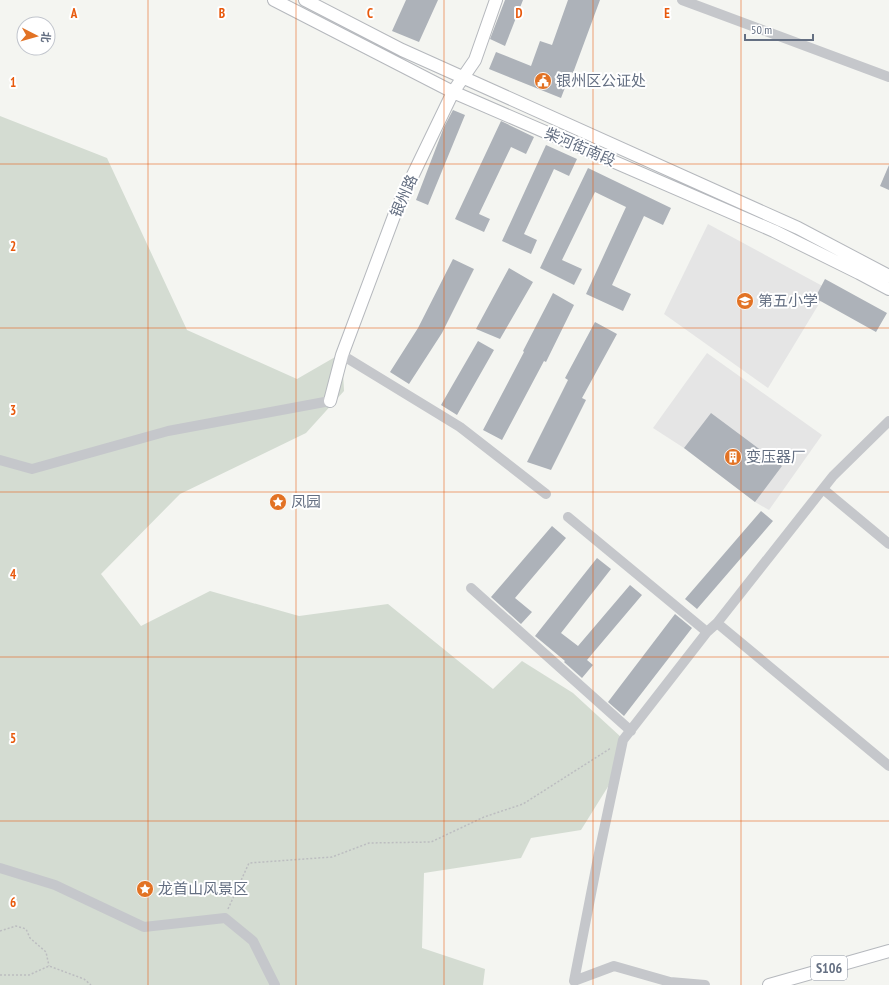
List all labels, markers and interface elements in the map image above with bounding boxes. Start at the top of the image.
text: A [70,5,78,22]
text: B [219,5,225,22]
text: C [367,5,373,22]
text: D [516,5,523,22]
text: E [664,5,670,22]
north arrow [16,16,56,56]
scale bar [745,16,813,42]
text: 50 m [751,22,772,37]
text: 北 [38,31,53,43]
public building icon: 银州区公证处 [533,71,553,91]
place label: 银州区公证处 [556,71,646,90]
text: 1 [10,74,16,91]
street label: 柴河街南段 [542,123,618,170]
street label: 银州路 [386,171,421,220]
text: 2 [10,238,16,255]
school or university icon: 第五小学 [735,291,755,311]
place label: 第五小学 [758,291,818,310]
text: 3 [10,402,16,419]
building icon: 变压器厂 [723,447,743,467]
place label: 变压器厂 [746,447,806,466]
place icon: 凤园 [268,492,288,512]
place label: 凤园 [291,492,321,511]
text: 4 [10,566,17,583]
text: 5 [10,730,16,747]
place icon: 龙首山风景区 [135,879,155,899]
place label: 龙首山风景区 [158,879,248,898]
text: 6 [10,894,16,911]
road number: S106 [811,956,847,980]

